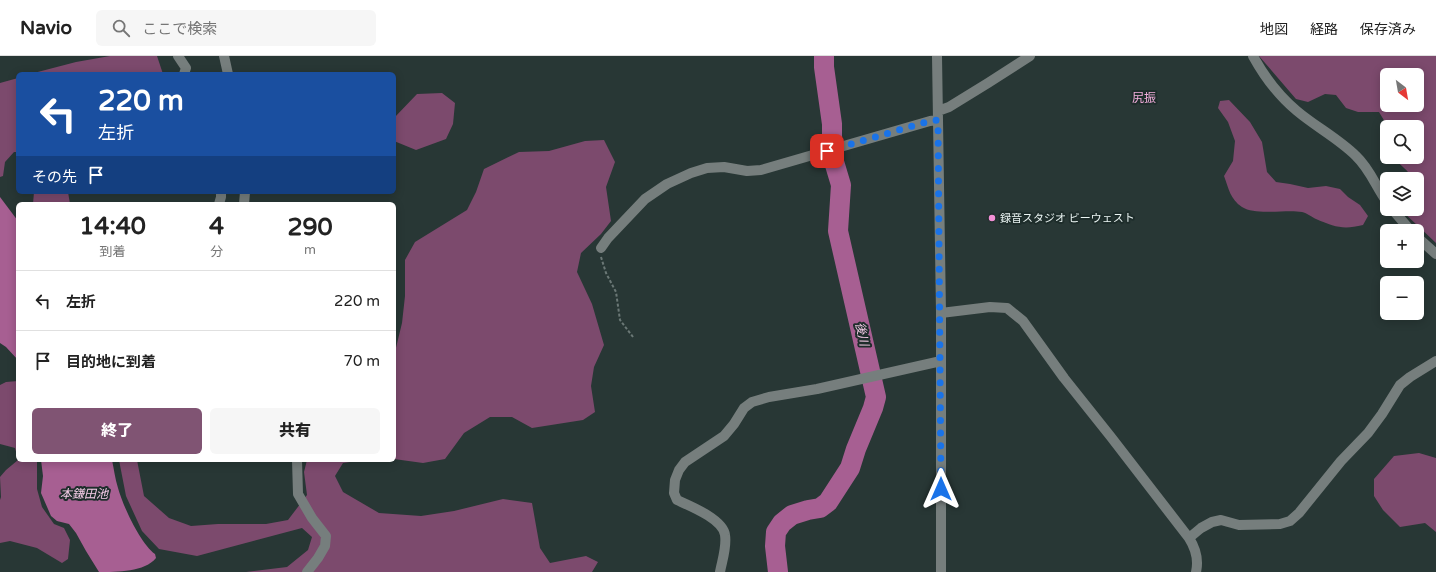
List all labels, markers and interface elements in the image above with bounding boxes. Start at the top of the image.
search box [96,10,376,46]
text: Navio [20,17,72,39]
icon: search [110,17,132,39]
text: ここで検索 [142,20,217,38]
text: 地図 [1260,21,1288,38]
text: 経路 [1310,21,1338,38]
text: 保存済み [1360,21,1416,38]
north arrow [1380,68,1424,112]
map controls [1380,68,1424,320]
text: 220 m [98,84,184,118]
icon: left [32,88,84,140]
district label: 尻振 [1132,91,1156,105]
button: search [1380,120,1424,164]
text: 左折 [98,122,134,144]
pin [810,134,844,168]
icon: arrive [816,140,838,162]
icon: arrive [85,164,107,186]
text: その先 [32,168,77,186]
button: layers [1380,172,1424,216]
text: 14:40 [79,212,146,241]
text: 4 [209,212,224,241]
place label: 録音スタジオ ビーウェスト [1000,212,1135,225]
text: 290 [287,213,333,242]
marker: 録音スタジオ ビーウェスト [987,213,997,223]
button: + [1380,224,1424,268]
text: m [304,242,316,258]
text: 到着 [100,244,126,260]
text: 分 [210,244,223,260]
button: − [1380,276,1424,320]
icon: left [32,290,54,312]
text: 220 m [334,292,380,310]
text: 左折 [66,293,96,311]
water label: 後川 [852,321,872,349]
icon: arrive [32,350,54,372]
text: 70 m [343,352,380,370]
text: 目的地に到着 [66,353,156,371]
button: 終了 [32,408,202,454]
button: 共有 [210,408,380,454]
position arrow [920,468,962,510]
water label: 本鎌田池 [60,487,109,501]

